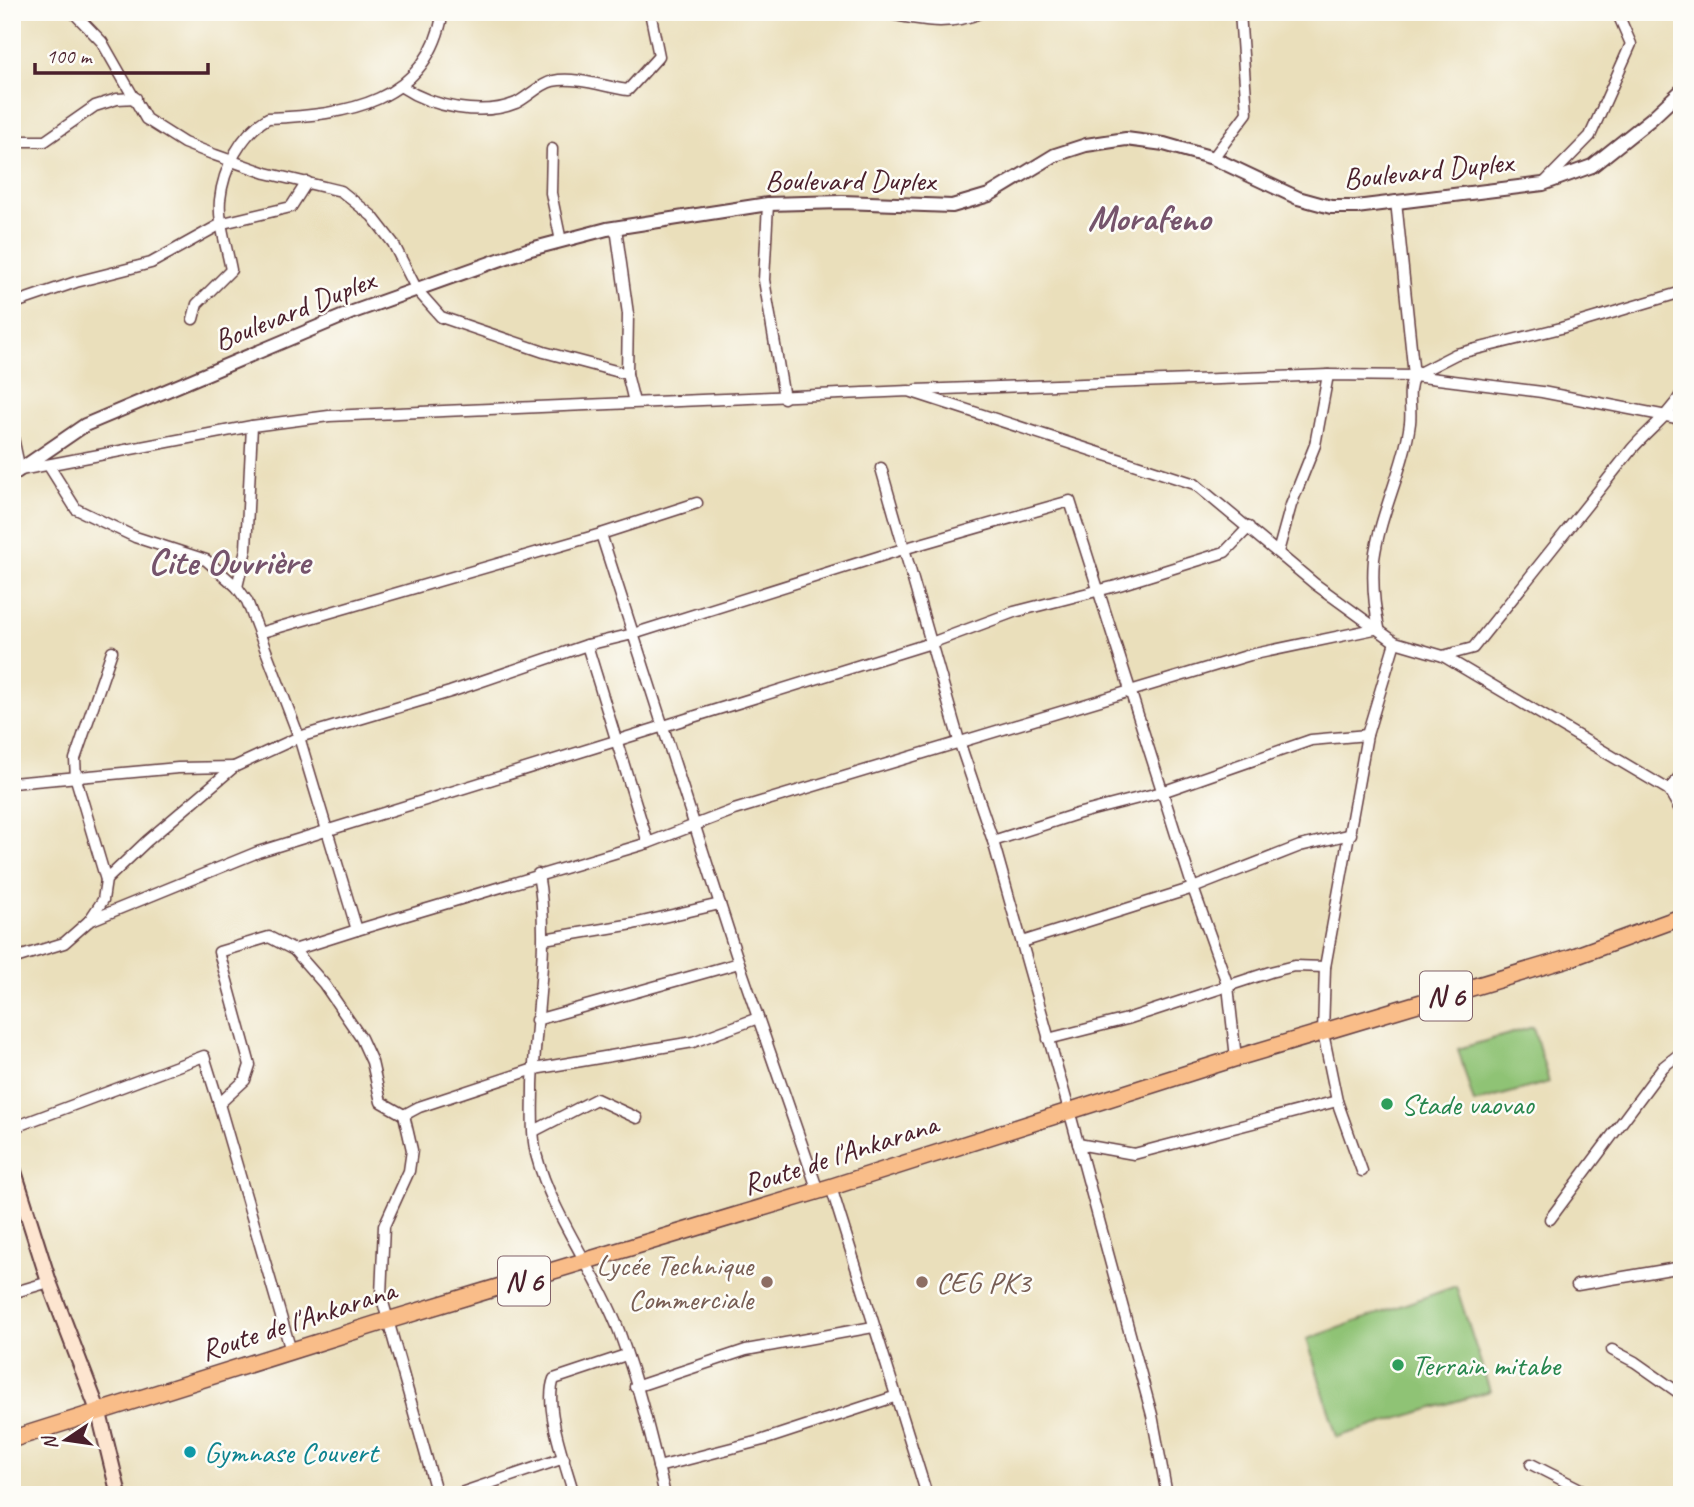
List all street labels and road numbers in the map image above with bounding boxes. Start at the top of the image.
street label: Boulevard Duplex [1342,142,1517,198]
street label: Boulevard Duplex [765,161,938,199]
street label: Boulevard Duplex [208,260,382,359]
road number: N 6 [1420,972,1472,1020]
street label: Route de l'Ankarana [738,1104,945,1203]
road number: N 6 [498,1256,550,1306]
street label: Route de l'Ankarana [196,1270,403,1369]

